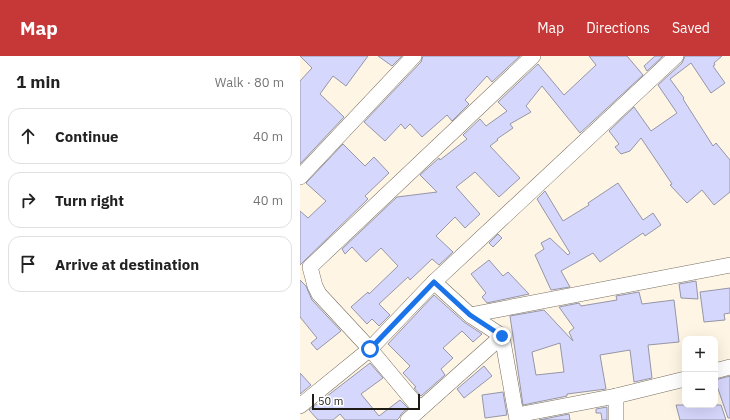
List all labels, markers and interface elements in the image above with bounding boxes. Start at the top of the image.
text: Map [20,16,58,40]
text: Map [537,19,564,37]
text: Directions [586,19,650,37]
text: Saved [672,19,710,37]
text: 1 min [16,71,60,93]
text: Walk · 80 m [215,74,284,91]
icon: ahead [17,125,39,147]
text: Continue [55,127,119,146]
text: 40 m [253,128,283,145]
icon: right [17,189,39,211]
text: Turn right [55,191,124,210]
text: 40 m [253,192,283,209]
icon: arrive [17,253,39,275]
text: Arrive at destination [55,255,199,274]
route end [493,327,511,345]
map controls [682,336,718,408]
button: + [682,336,718,372]
route start [361,340,379,358]
button: − [682,372,718,408]
scale bar [312,392,420,411]
text: 50 m [318,394,343,408]

